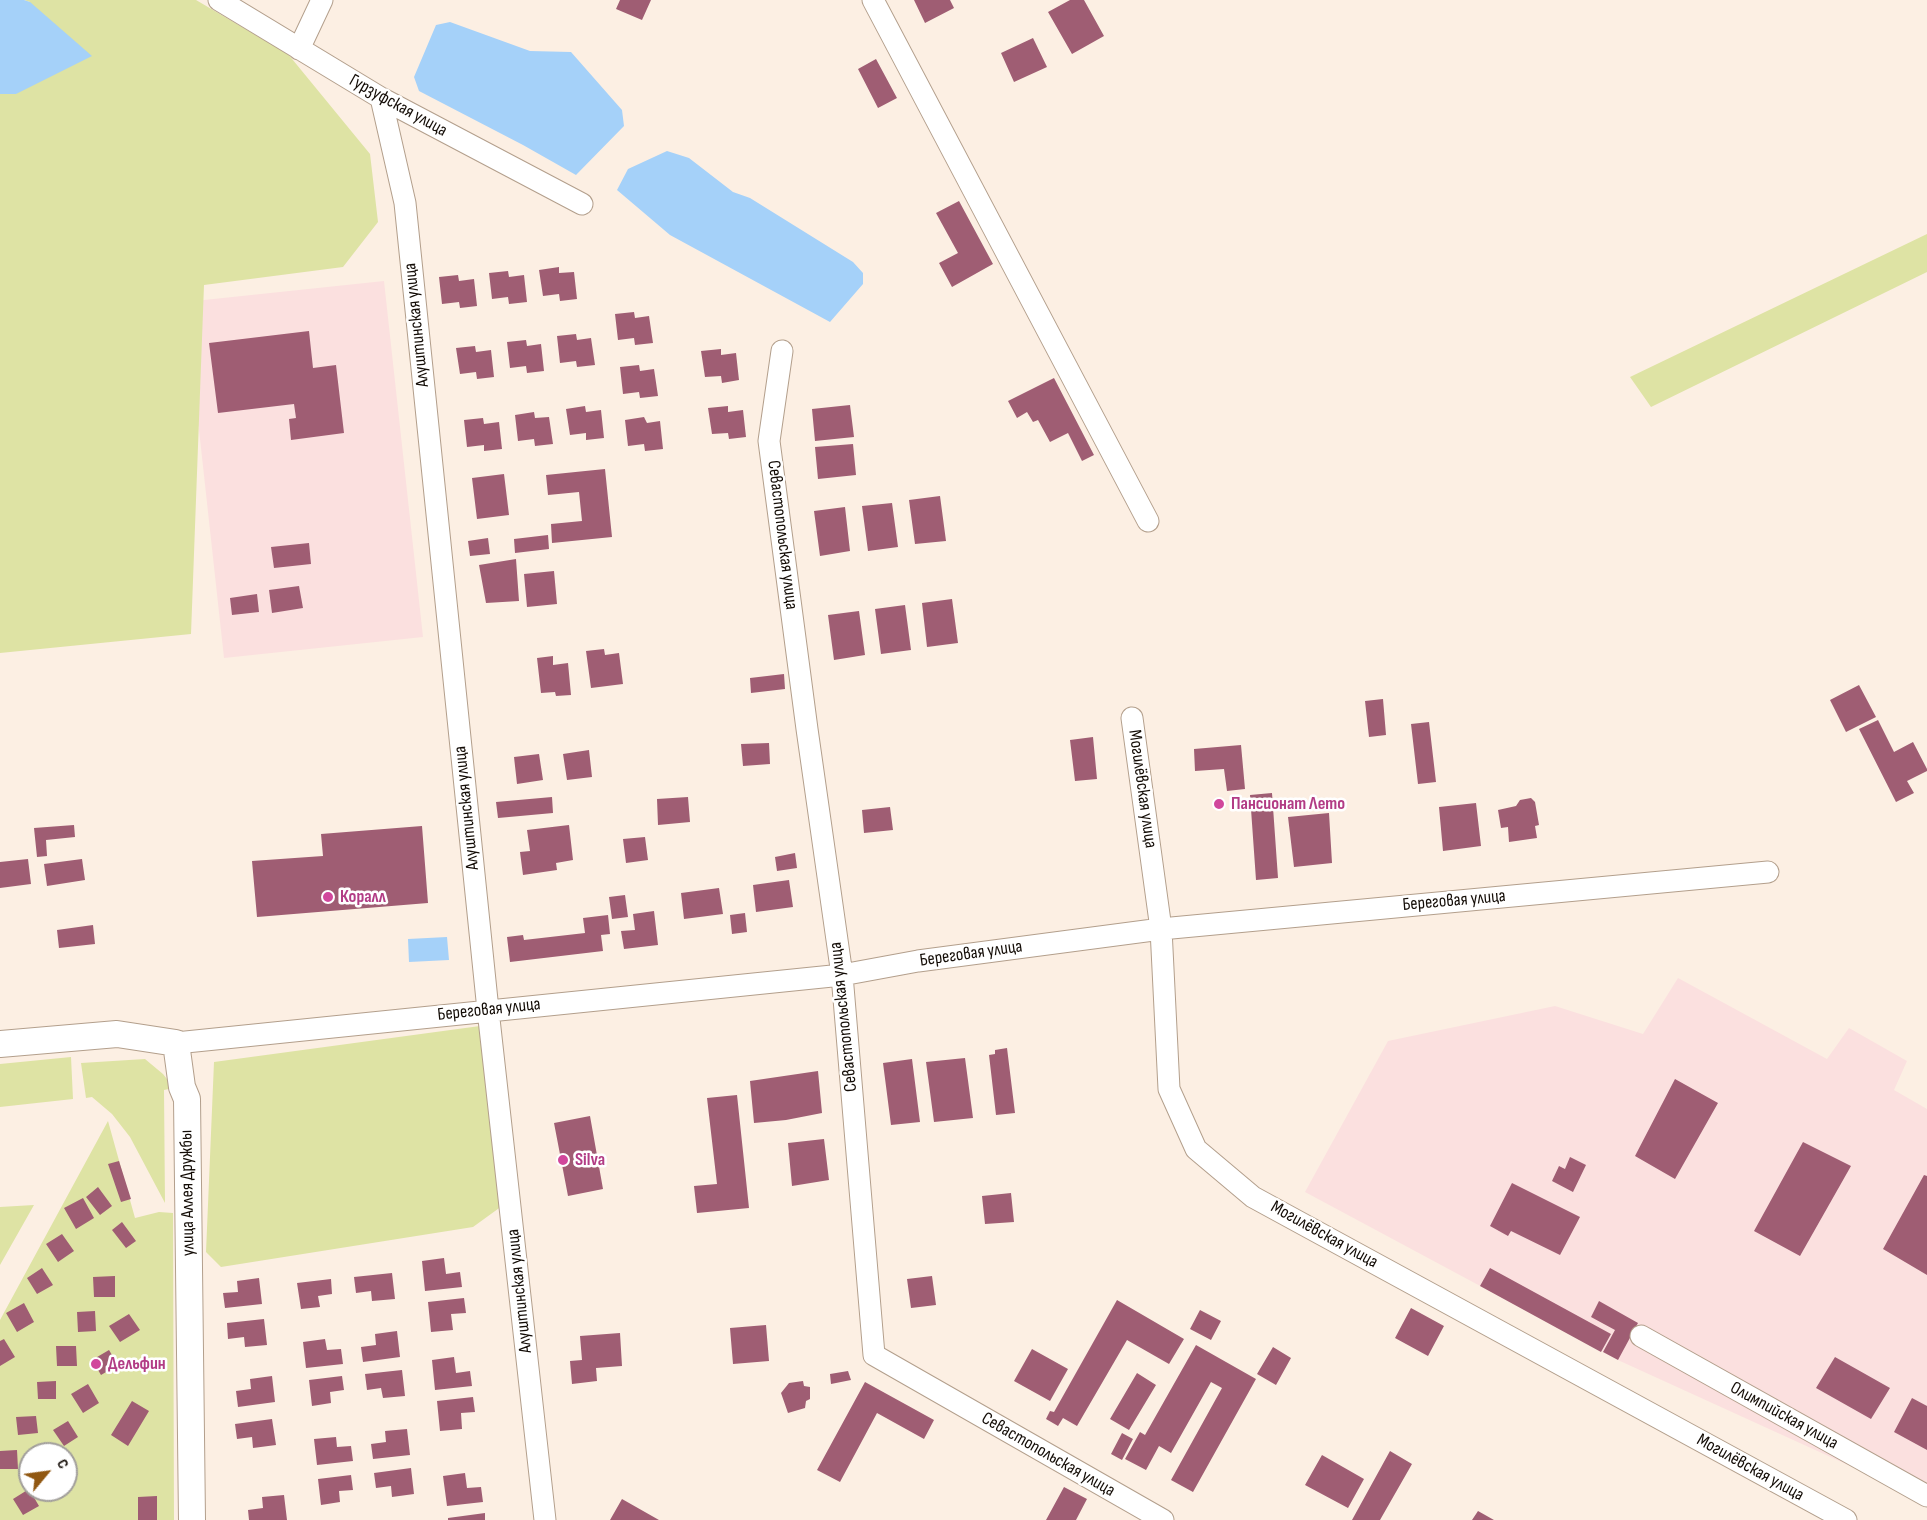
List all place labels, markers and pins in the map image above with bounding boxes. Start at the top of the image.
place label: Пансионат Лето [1231,793,1345,815]
marker: Пансионат Лето [1212,797,1226,811]
place label: Коралл [340,886,386,908]
marker: Коралл [321,890,335,904]
place label: Silva [575,1149,605,1171]
marker: Silva [556,1153,570,1167]
place label: Дельфин [108,1353,166,1375]
marker: Дельфин [89,1357,103,1371]

